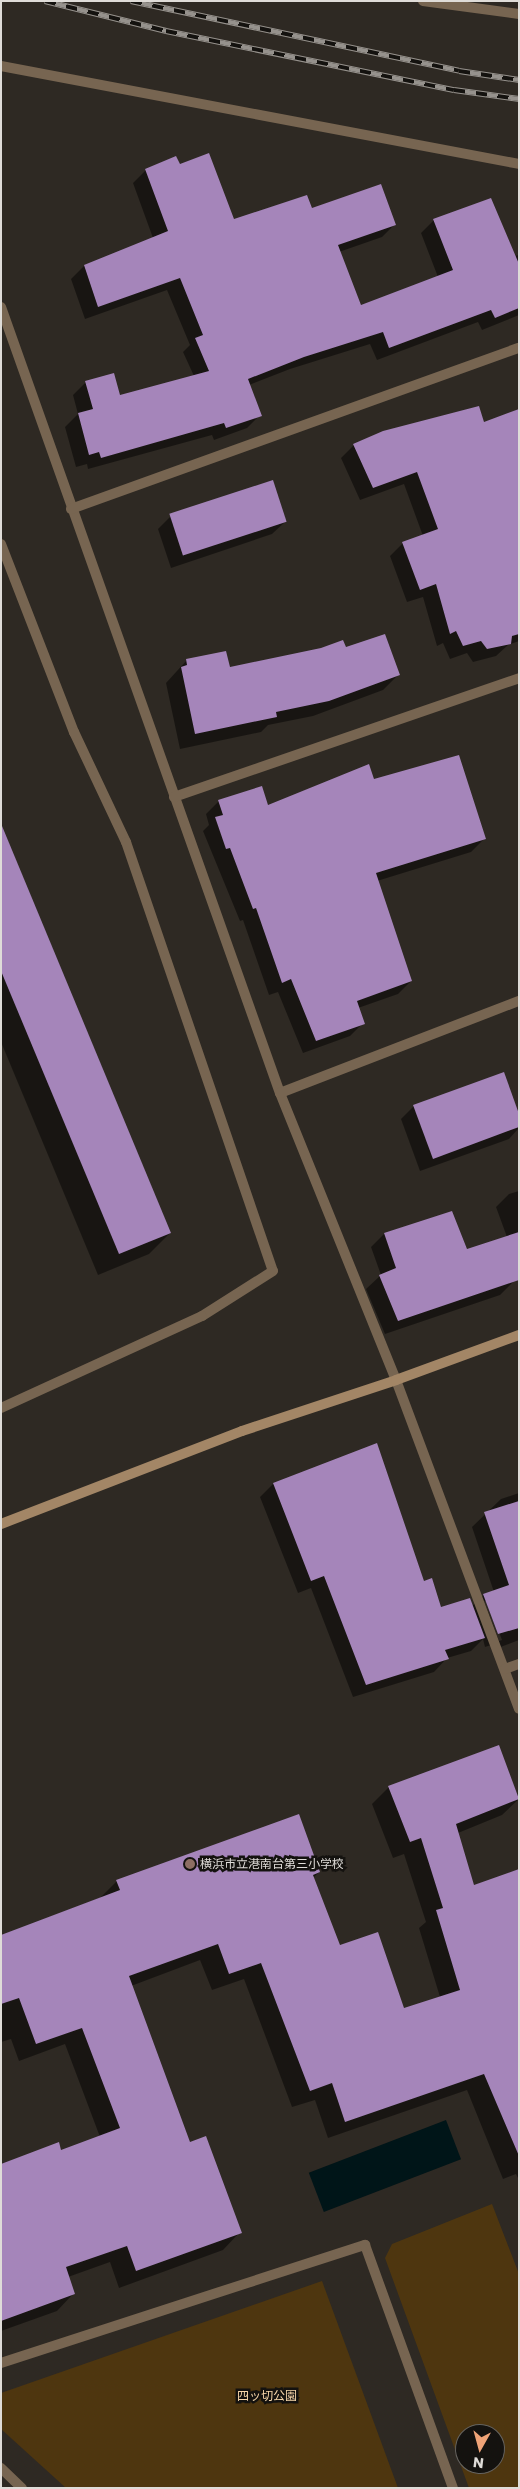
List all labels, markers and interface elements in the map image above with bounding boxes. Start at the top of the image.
place label: 横浜市立港南台第三小学校 [200,1857,344,1871]
marker: 横浜市立港南台第三小学校 [184,1858,196,1870]
park label: 四ッ切公園 [237,2389,297,2403]
north arrow [455,2424,505,2474]
text: N [472,2452,485,2473]

